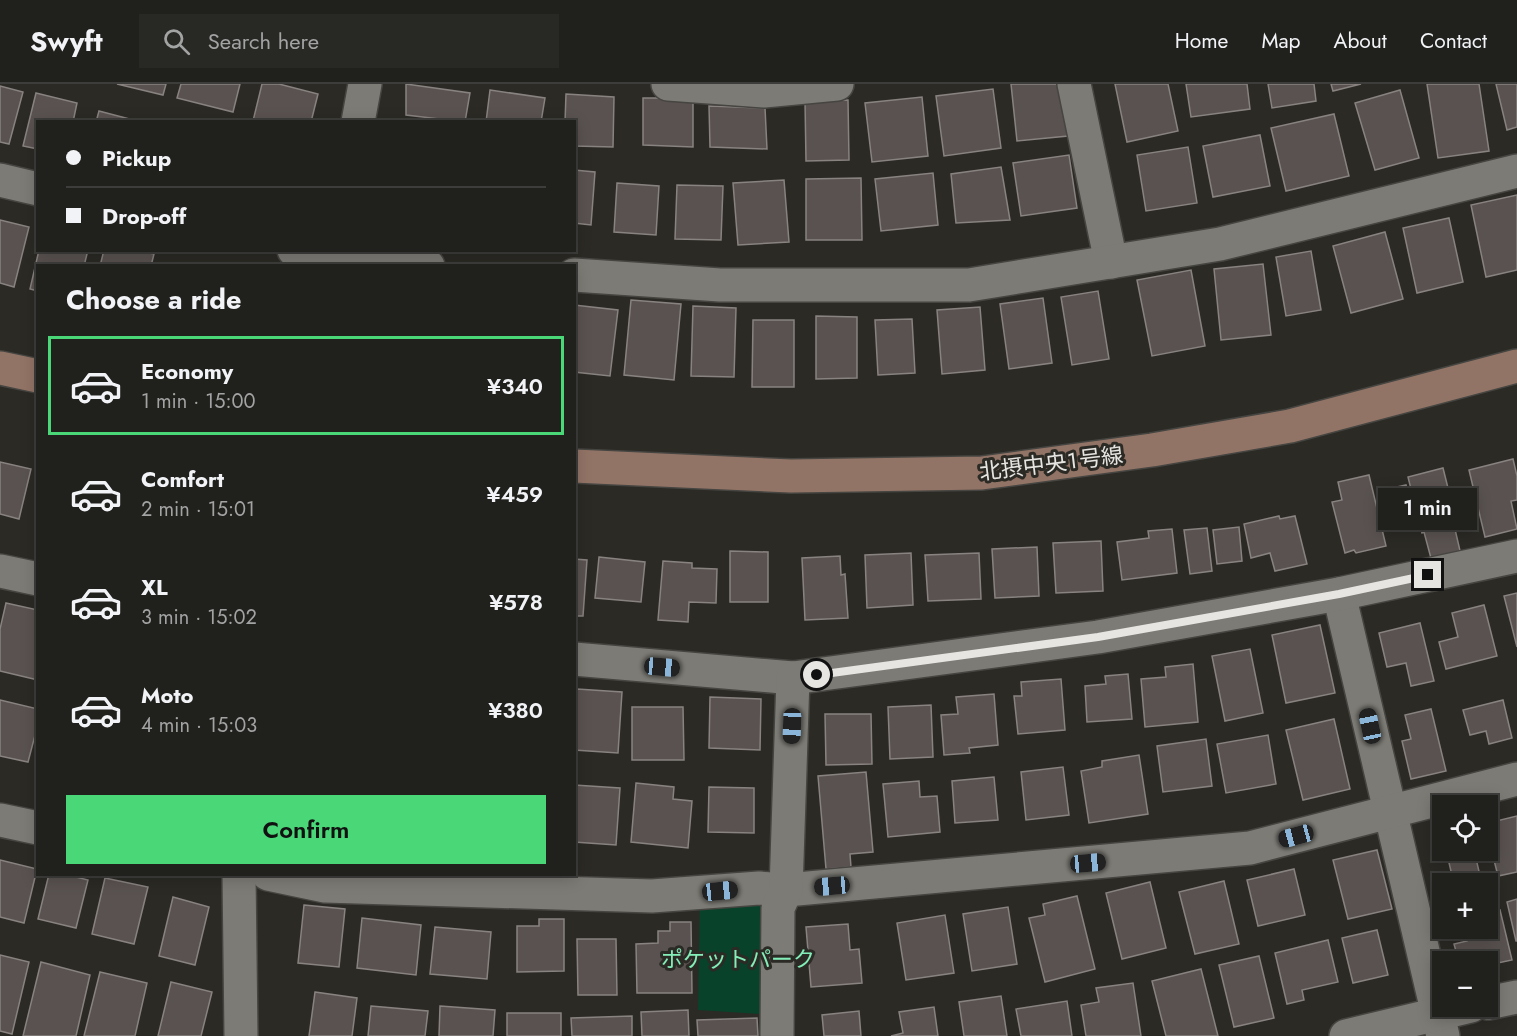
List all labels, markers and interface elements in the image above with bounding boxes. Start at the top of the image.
search box [139,14,559,68]
text: Swyft [30,21,103,62]
icon: search [160,25,193,58]
text: Search here [208,25,319,57]
text: Home [1175,26,1228,56]
text: Map [1261,26,1301,56]
text: About [1334,26,1387,56]
text: Contact [1420,26,1487,56]
text: Pickup [102,142,171,174]
text: Drop-off [102,200,186,232]
text: Choose a ride [66,280,241,319]
text: Economy [141,355,233,387]
icon: car [69,359,123,413]
text: ¥340 [487,370,543,402]
text: 1 min · 15:00 [141,387,256,416]
street label: 北摂中央１号線 [977,438,1125,488]
text: Comfort [141,463,224,495]
icon: car [69,467,123,521]
text: ¥459 [487,478,543,510]
callout: 1 min [1378,488,1478,530]
text: 1 min [1403,494,1452,523]
text: 2 min · 15:01 [141,495,255,524]
route end [1414,561,1441,588]
text: XL [141,571,168,603]
icon: car [69,575,123,629]
text: ¥578 [489,586,543,618]
text: 3 min · 15:02 [141,603,257,632]
car [643,656,681,678]
route start [803,661,830,688]
text: Moto [141,679,194,711]
icon: car [69,683,123,737]
text: ¥380 [488,694,543,726]
car [1357,707,1383,745]
car [782,708,802,744]
text: 4 min · 15:03 [141,711,257,740]
button: Confirm [66,795,546,864]
map controls [1432,795,1498,1017]
button: locate [1432,795,1498,861]
car [1276,823,1316,849]
car [1069,852,1107,874]
button: + [1432,873,1498,939]
car [813,875,851,897]
car [701,880,739,902]
park label: ポケットパーク [661,943,815,975]
button: − [1432,951,1498,1017]

